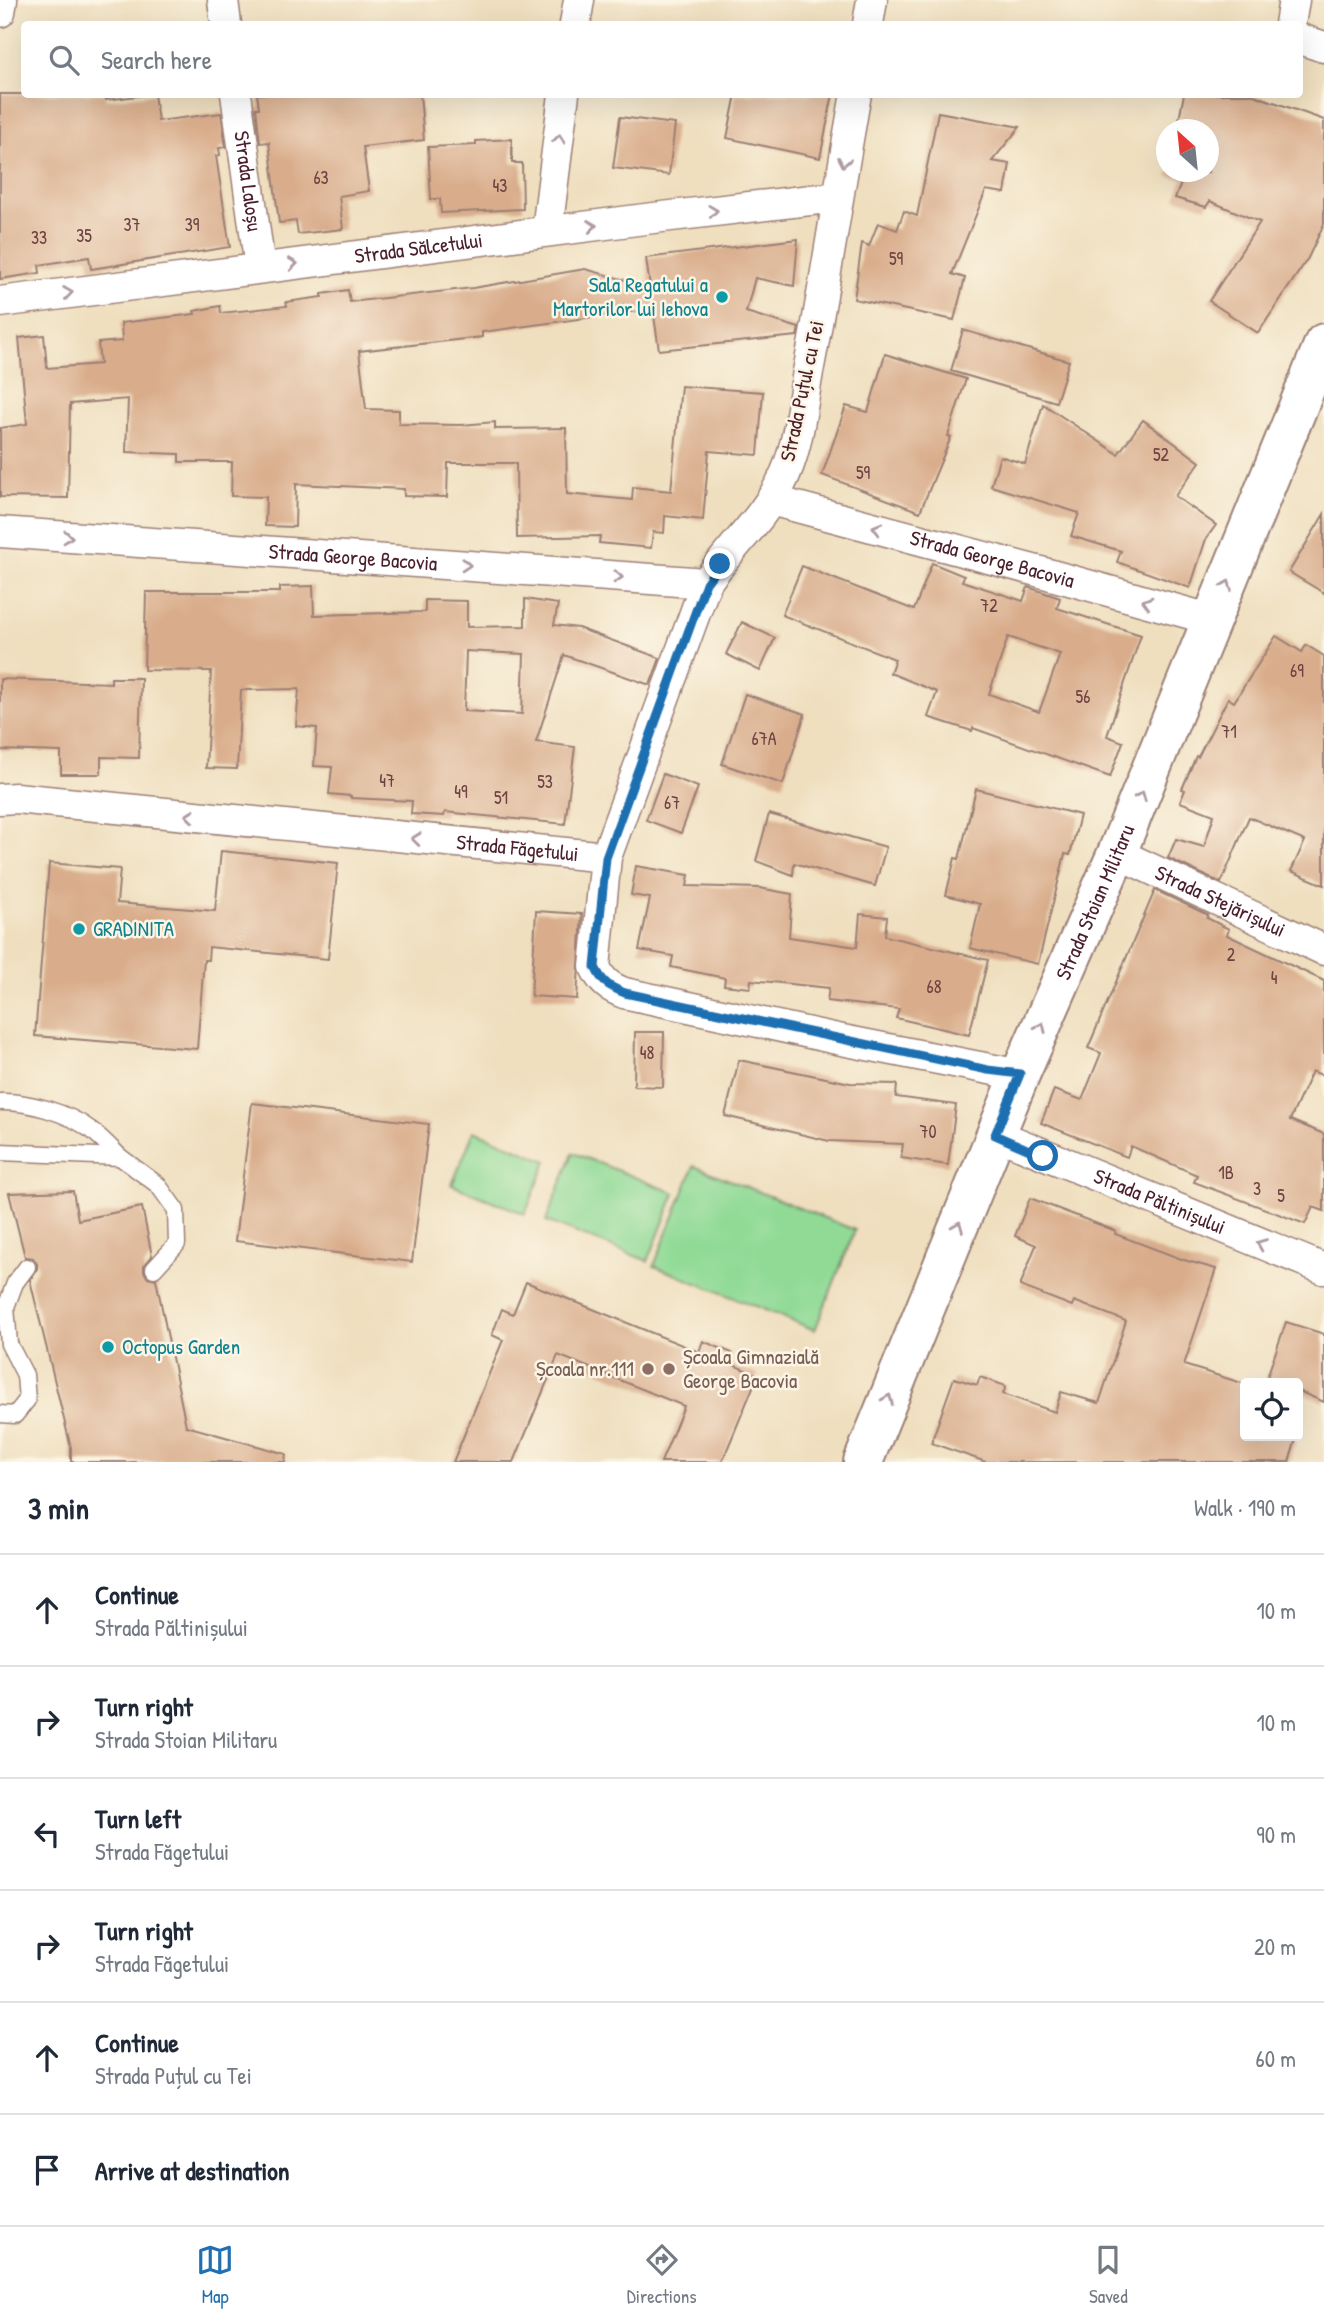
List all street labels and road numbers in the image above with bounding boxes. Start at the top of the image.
street label: Strada Laloșu [227,129,270,234]
street label: Strada Sălcetului [353,225,484,270]
street label: Strada Puțul cu Tei [772,318,831,464]
street label: Strada George Bacovia [907,523,1078,595]
street label: Strada George Bacovia [268,536,438,578]
street label: Strada Stoian Militaru [1048,820,1141,984]
street label: Strada Făgetului [455,827,580,868]
street label: Strada Stejărișului [1150,858,1290,944]
street label: Strada Păltinișului [1090,1161,1230,1241]

